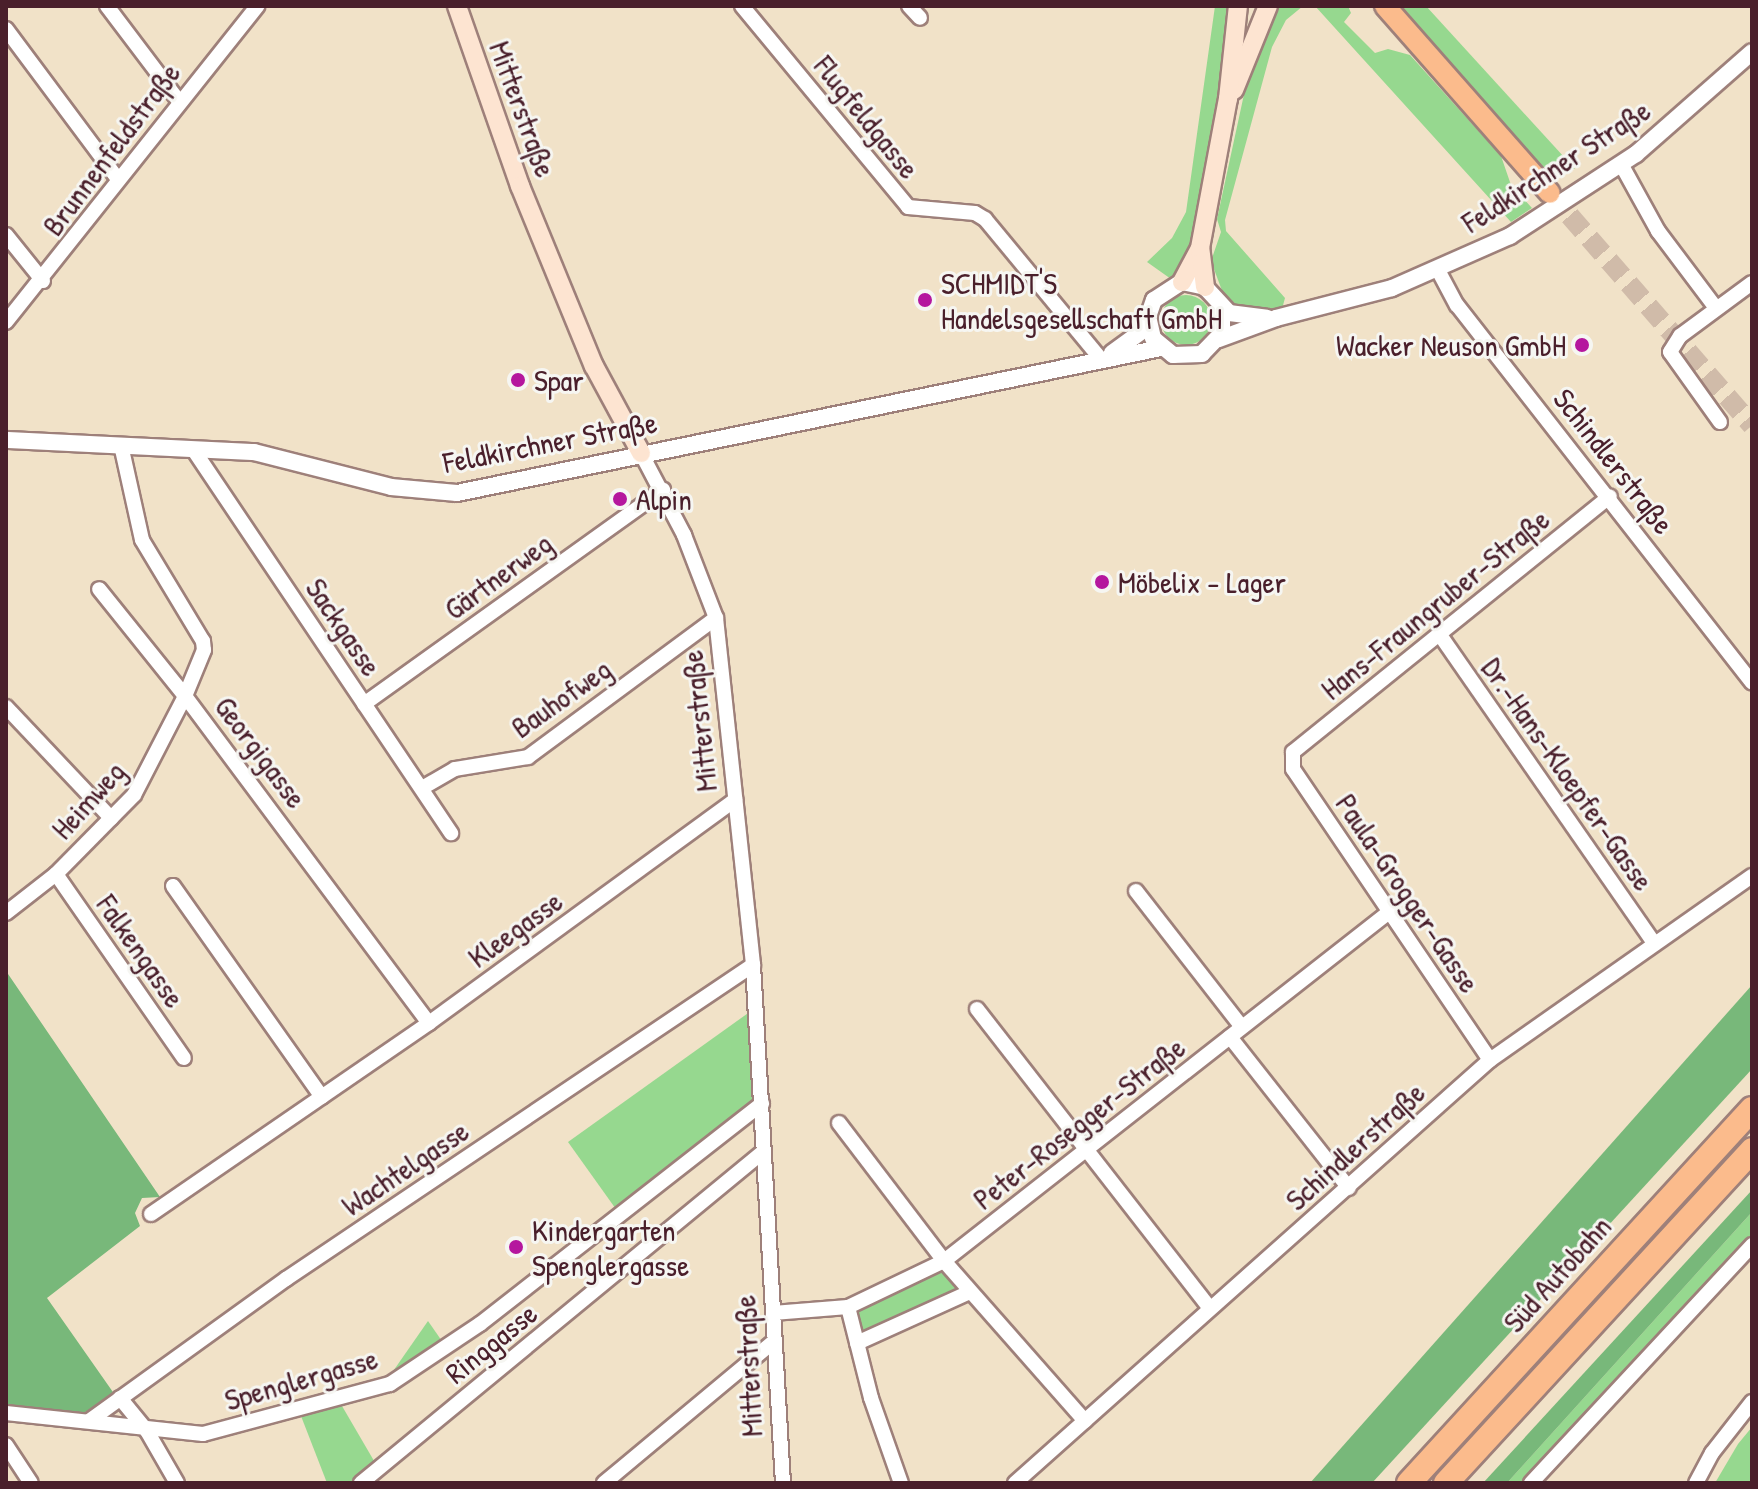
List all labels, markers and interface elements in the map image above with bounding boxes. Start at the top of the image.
street label: Mitterstraße [482,36,564,182]
street label: Flugfeldgasse [807,49,927,185]
street label: Brunnenfeldstraße [34,56,188,242]
street label: Feldkirchner Straße [1455,92,1657,240]
place label: SCHMIDT'S Handelsgesellschaft GmbH [941,265,1222,336]
marker: SCHMIDT'S Handelsgesellschaft GmbH [916,291,934,309]
place label: Wacker Neuson GmbH [1336,327,1566,363]
marker: Wacker Neuson GmbH [1573,336,1591,354]
place label: Spar [534,362,584,398]
marker: Spar [509,371,527,389]
street label: Schindlerstraße [1546,381,1682,541]
street label: Feldkirchner Straße [440,404,660,480]
place label: Alpin [636,481,692,517]
marker: Alpin [611,490,629,508]
street label: Hans-Fraungruber-Straße [1314,501,1556,707]
street label: Gärtnerweg [437,525,559,627]
place label: Möbelix - Lager [1118,564,1286,600]
street label: Sackgasse [298,571,390,683]
marker: Möbelix - Lager [1093,573,1111,591]
street label: Mitterstraße [674,649,724,793]
street label: Bauhofweg [504,651,618,745]
street label: Dr.-Hans-Kloepfer-Gasse [1474,651,1662,897]
street label: Georgigasse [207,689,315,815]
street label: Heimweg [44,754,132,846]
street label: Paula-Grogger-Gasse [1328,787,1488,999]
street label: Kleegasse [461,883,569,975]
street label: Falkengasse [89,888,193,1014]
street label: Peter-Rosegger-Straße [966,1029,1192,1217]
street label: Schindlerstraße [1278,1074,1432,1218]
street label: Wachtelgasse [335,1113,475,1223]
street label: Süd Autobahn [1496,1209,1618,1339]
place label: Kindergarten Spenglergasse [532,1212,689,1282]
marker: Kindergarten Spenglergasse [507,1238,525,1256]
street label: Mitterstraße [726,1294,770,1438]
street label: Ringgasse [438,1295,544,1391]
street label: Spenglergasse [221,1340,381,1418]

